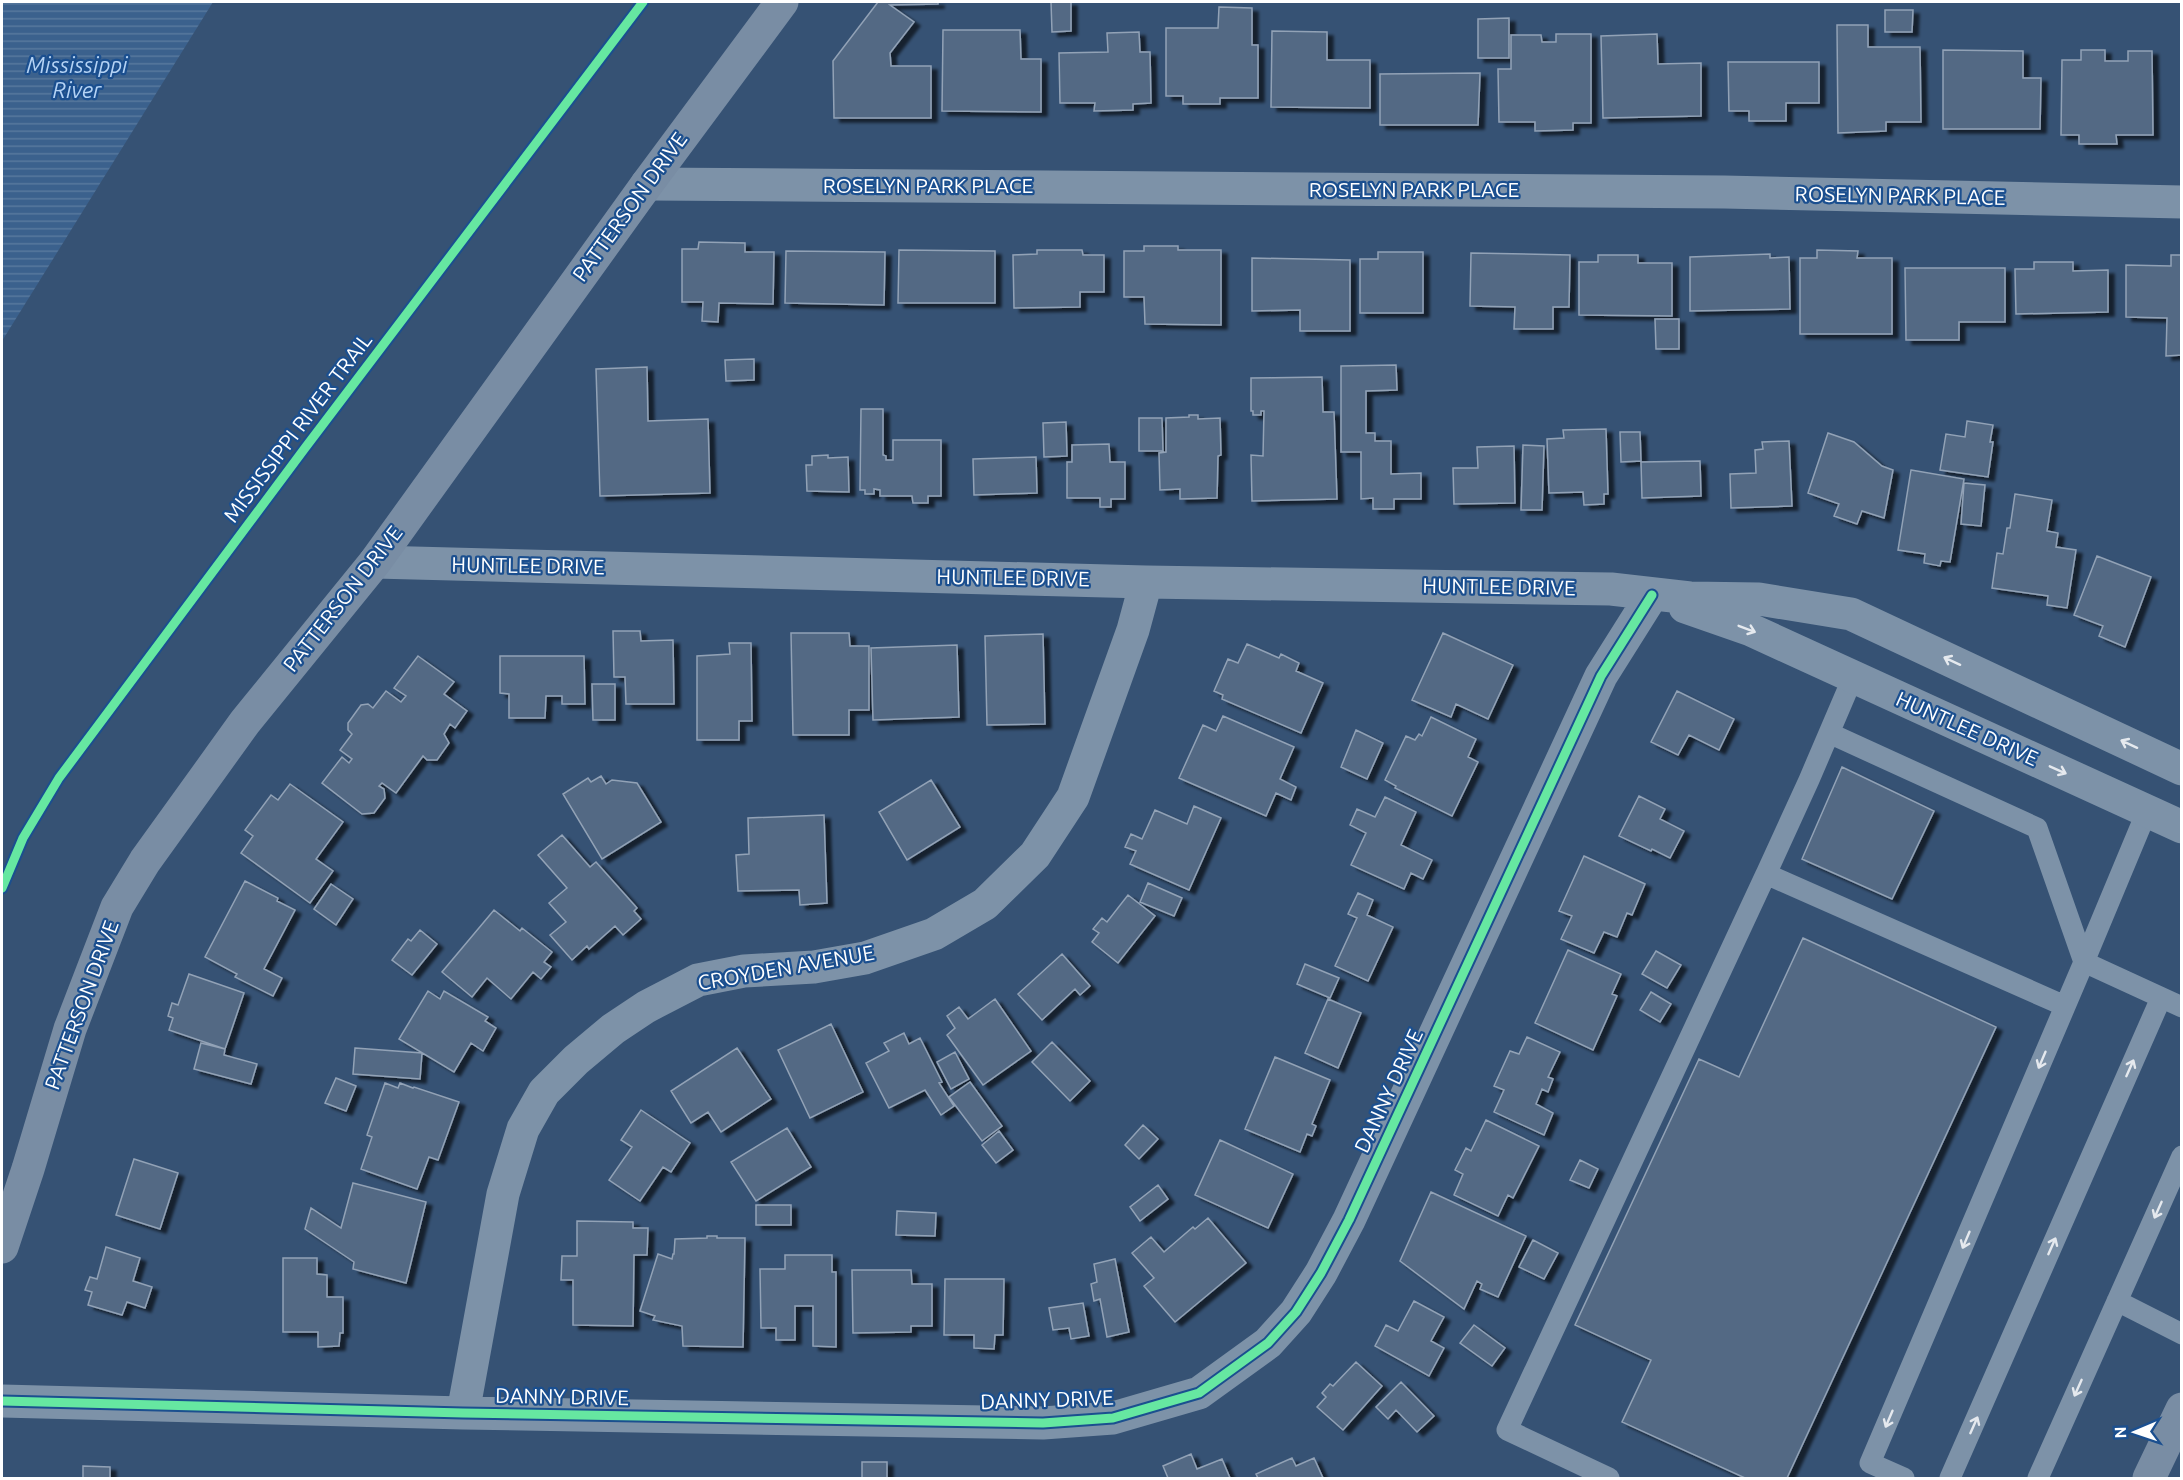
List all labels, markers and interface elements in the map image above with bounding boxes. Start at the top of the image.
water label: Mississippi River [27,52,129,102]
street label: PATTERSON DRIVE [567,127,691,286]
street label: ROSELYN PARK PLACE [823,173,1033,197]
street label: ROSELYN PARK PLACE [1309,177,1519,201]
street label: ROSELYN PARK PLACE [1795,181,2006,209]
street label: MISSISSIPPI RIVER TRAIL [218,328,376,527]
street label: PATTERSON DRIVE [278,521,407,676]
street label: HUNTLEE DRIVE [451,552,605,578]
street label: HUNTLEE DRIVE [936,564,1090,590]
street label: HUNTLEE DRIVE [1422,573,1576,599]
one-way arrow [1737,624,1755,635]
one-way arrow [1943,655,1961,667]
street label: HUNTLEE DRIVE [1893,686,2042,770]
one-way arrow [2120,738,2138,750]
one-way arrow [2049,766,2067,777]
street label: PATTERSON DRIVE [39,917,123,1093]
street label: CROYDEN AVENUE [696,940,876,994]
street label: DANNY DRIVE [1349,1025,1427,1156]
one-way arrow [2036,1051,2047,1069]
one-way arrow [2125,1059,2136,1077]
one-way arrow [2151,1200,2163,1218]
one-way arrow [1959,1230,1971,1248]
one-way arrow [2047,1238,2058,1256]
one-way arrow [2072,1379,2083,1397]
street label: DANNY DRIVE [495,1383,629,1409]
street label: DANNY DRIVE [980,1385,1114,1413]
north arrow [2105,1402,2165,1462]
one-way arrow [1883,1409,1894,1428]
one-way arrow [1969,1416,1980,1434]
text: N [2111,1426,2129,1439]

